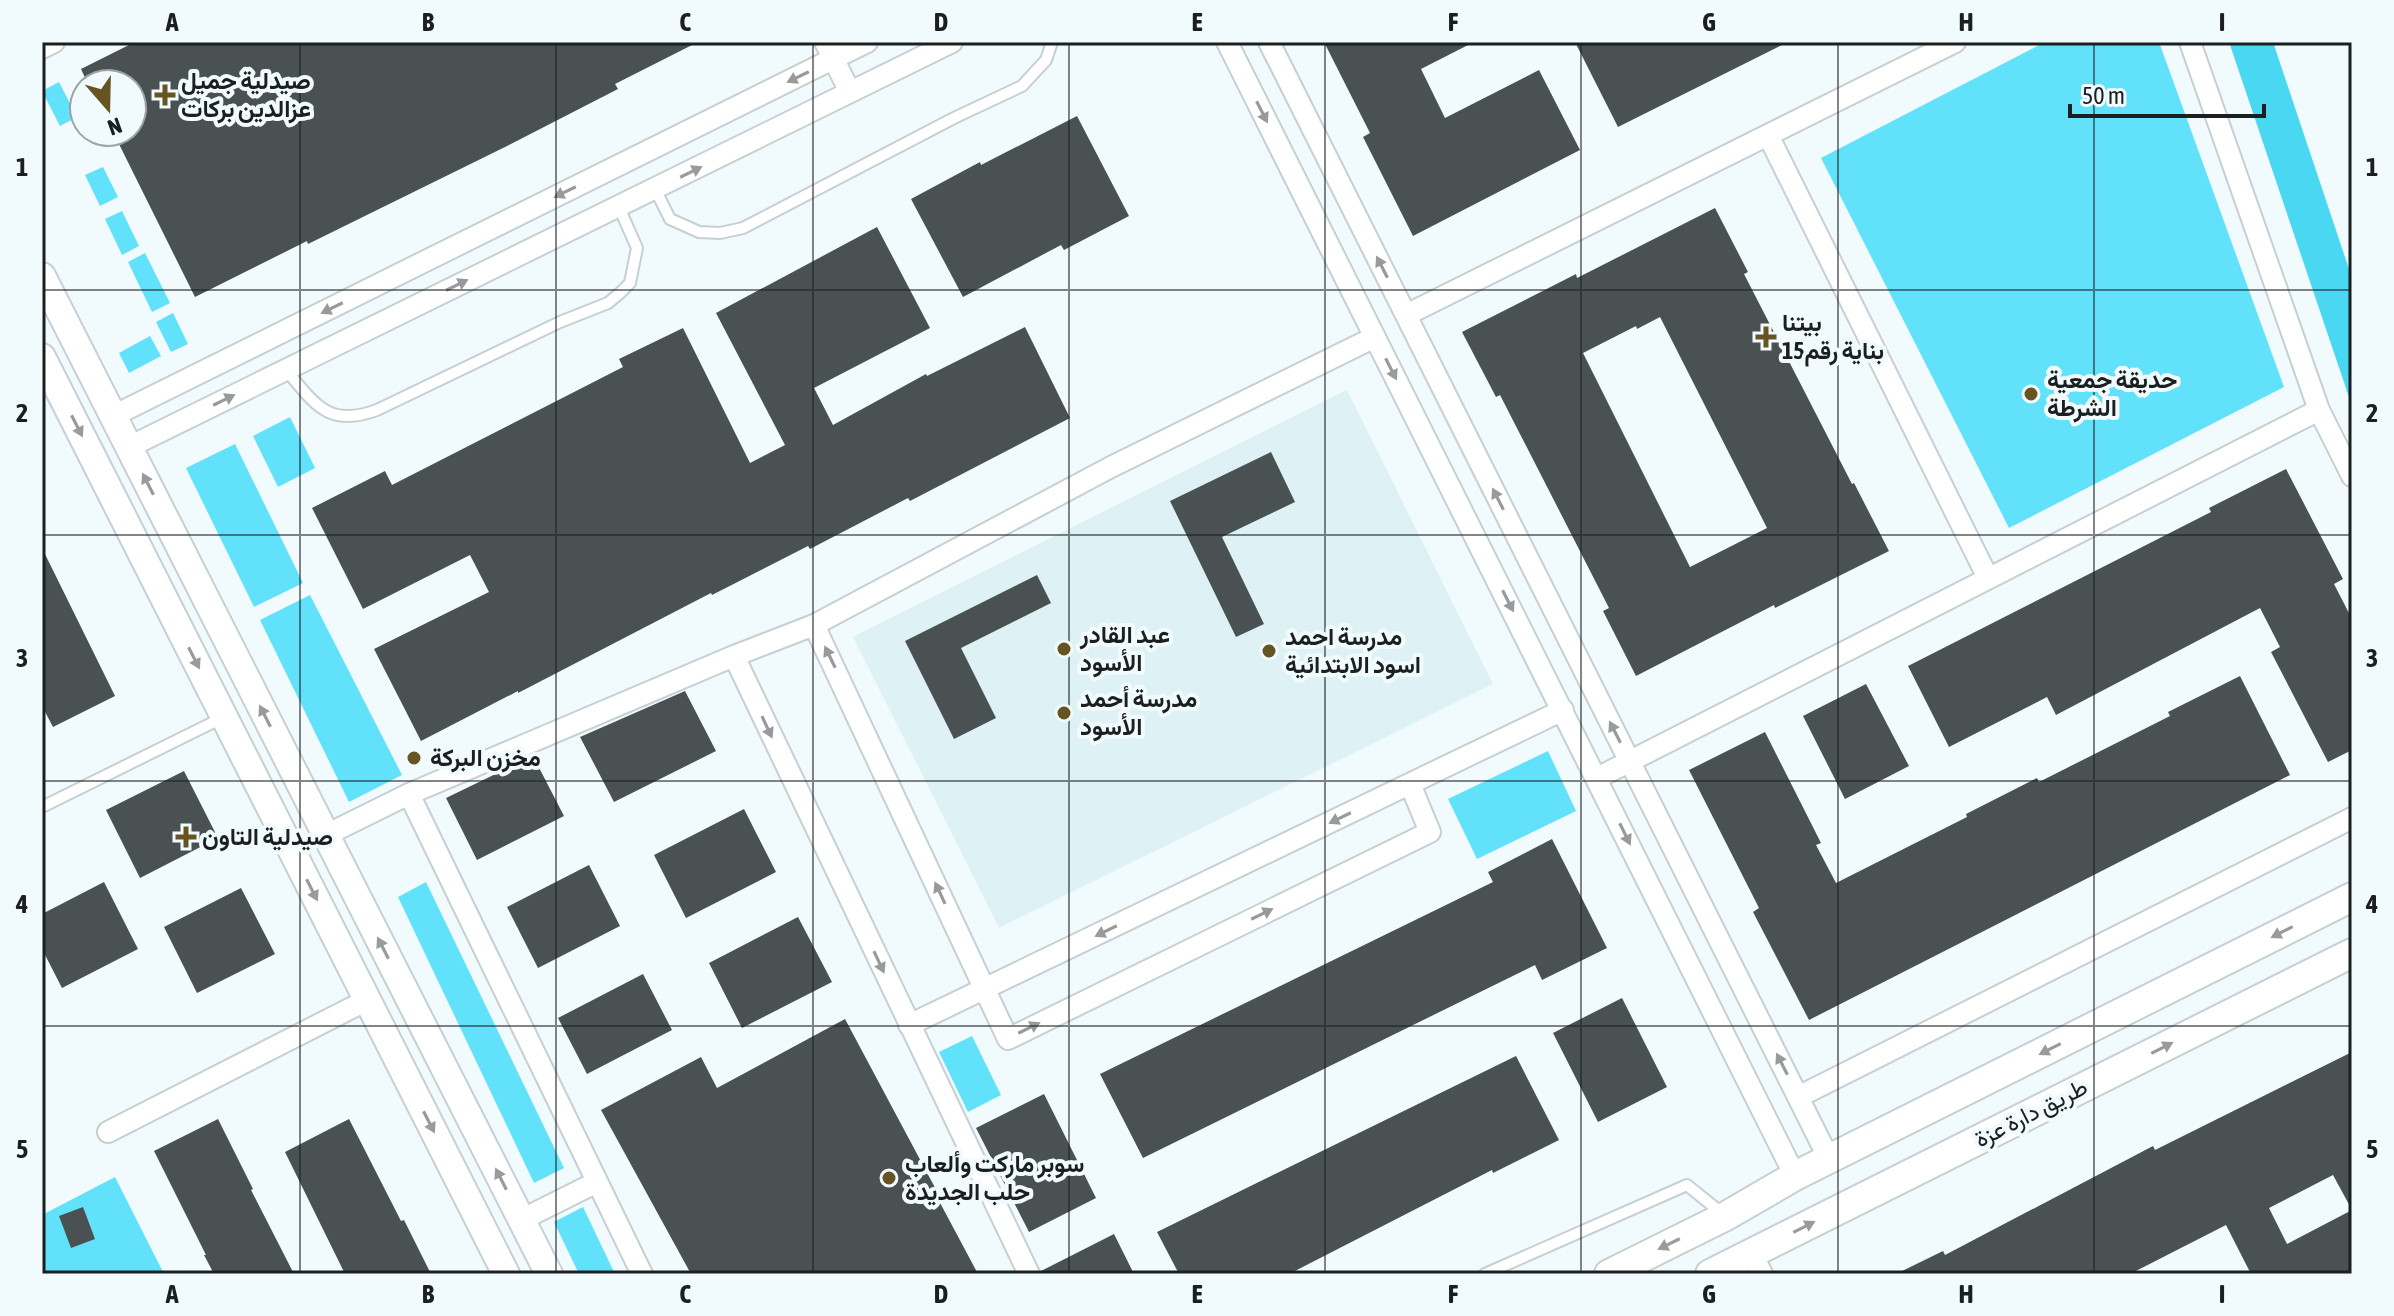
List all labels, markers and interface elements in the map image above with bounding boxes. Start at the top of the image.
text: A [165,7,179,37]
text: B [422,7,435,37]
text: C [679,7,691,37]
text: D [934,7,948,37]
text: E [1191,7,1203,37]
text: F [1448,7,1459,37]
text: G [1702,7,1716,37]
text: H [1958,7,1974,37]
text: I [2219,7,2225,37]
place label: صيدلية جميل عزالدين بركات [181,67,311,124]
north arrow [68,68,148,148]
scale bar [2070,68,2264,118]
one-way arrow [786,70,809,83]
text: 50 m [2082,82,2125,109]
marker: صيدلية جميل عزالدين بركات [156,86,174,104]
one-way arrow [1255,100,1269,123]
text: N [104,112,125,141]
text: 1 [16,152,28,182]
text: 1 [2366,152,2378,182]
one-way arrow [679,165,702,178]
one-way arrow [553,185,576,199]
one-way arrow [1375,255,1389,278]
one-way arrow [446,278,469,292]
one-way arrow [320,301,343,314]
place label: بيتنا بناية رقم15 [1782,309,1884,367]
marker: بيتنا بناية رقم15 [1757,328,1775,346]
one-way arrow [1385,358,1398,381]
place label: حديقة جمعية الشرطة [2047,366,2177,423]
marker: حديقة جمعية الشرطة [2022,385,2040,403]
one-way arrow [212,393,236,407]
text: 2 [16,398,28,428]
text: 2 [2366,398,2378,428]
one-way arrow [70,415,84,438]
one-way arrow [141,472,154,495]
one-way arrow [1492,488,1505,511]
one-way arrow [1502,590,1515,613]
place label: عبد القادر الأسود [1079,621,1170,678]
place label: مدرسة احمد اسود الابتدائية [1285,623,1421,680]
marker: عبد القادر الأسود [1055,640,1073,658]
marker: مدرسة احمد اسود الابتدائية [1260,642,1278,660]
text: 3 [16,643,28,673]
text: 3 [2366,643,2378,673]
one-way arrow [823,646,837,669]
one-way arrow [188,647,201,670]
place label: مدرسة أحمد الأسود [1080,685,1197,742]
one-way arrow [259,704,272,727]
marker: مدرسة أحمد الأسود [1055,704,1073,722]
one-way arrow [760,715,774,739]
one-way arrow [1608,720,1622,743]
place label: مخزن البركة [430,744,541,773]
marker: مخزن البركة [405,749,423,767]
one-way arrow [1328,811,1351,824]
one-way arrow [1618,822,1631,845]
place label: صيدلية التاون [202,823,333,852]
marker: صيدلية التاون [177,828,195,846]
one-way arrow [305,879,318,902]
one-way arrow [933,881,947,904]
text: 4 [15,889,28,919]
text: 4 [2365,889,2378,919]
one-way arrow [1251,907,1274,921]
one-way arrow [1094,924,1117,937]
one-way arrow [2271,926,2294,939]
one-way arrow [376,936,390,959]
one-way arrow [872,950,886,973]
one-way arrow [1017,1022,1040,1035]
one-way arrow [2151,1041,2174,1054]
one-way arrow [2038,1042,2061,1055]
one-way arrow [1775,1053,1788,1076]
street label: طريق دارة عزة [1970,1073,2093,1154]
one-way arrow [422,1111,436,1134]
text: 5 [16,1134,28,1164]
text: 5 [2366,1134,2378,1164]
place label: سوبر ماركت وألعاب حلب الجديدة [905,1150,1084,1206]
one-way arrow [494,1168,507,1191]
marker: سوبر ماركت وألعاب حلب الجديدة [880,1169,898,1187]
one-way arrow [1793,1220,1816,1233]
one-way arrow [1658,1237,1681,1251]
text: A [165,1279,179,1309]
text: B [422,1279,435,1309]
text: C [679,1279,691,1309]
text: D [934,1279,948,1309]
text: E [1191,1279,1203,1309]
text: F [1448,1279,1459,1309]
text: G [1702,1279,1716,1309]
text: H [1958,1279,1974,1309]
text: I [2219,1279,2225,1309]

